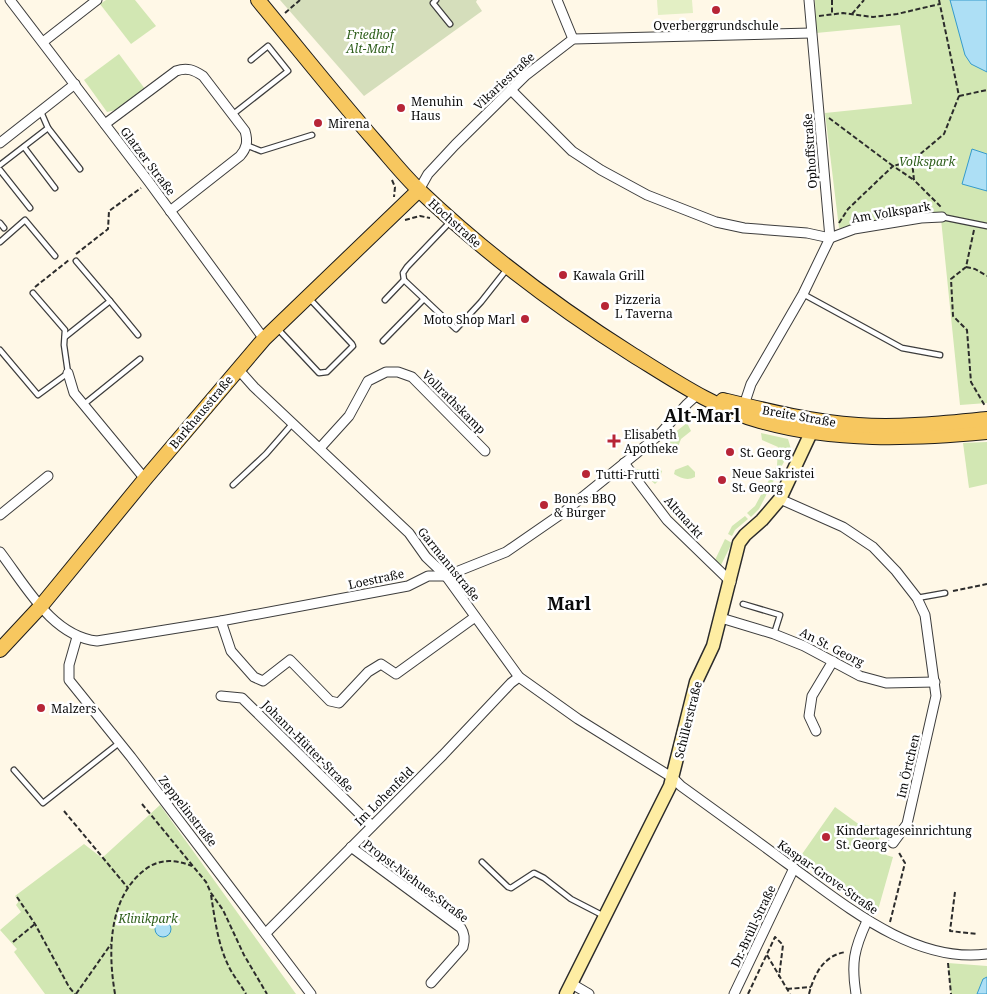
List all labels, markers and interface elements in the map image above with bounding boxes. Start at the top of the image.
marker: Overberggrundschule [710,4,722,16]
place label: Overberggrundschule [653,17,779,34]
park label: Friedhof Alt-Marl [345,26,396,57]
street label: Vikariestraße [470,48,538,114]
place label: Menuhin Haus [411,93,463,124]
marker: Menuhin Haus [395,102,407,114]
street label: Ophoffstraße [799,113,821,189]
place label: Mirena [328,115,370,132]
marker: Mirena [312,117,324,129]
street label: Glatzer Straße [117,123,179,199]
park label: Volkspark [899,153,956,170]
street label: Hochstraße [425,195,485,251]
street label: Am Volkspark [850,197,933,227]
place label: Kawala Grill [573,267,645,284]
marker: Kawala Grill [557,269,569,281]
place label: Pizzeria L Taverna [615,291,673,322]
marker: Pizzeria L Taverna [599,300,611,312]
place label: Moto Shop Marl [424,311,515,328]
marker: Moto Shop Marl [519,313,531,325]
street label: Vollrathskamp [418,366,490,438]
street label: Barkhausstraße [165,372,237,452]
street label: Breite Straße [761,401,837,431]
district label: Alt-Marl [664,403,741,427]
place label: Elisabeth Apotheke [624,426,678,457]
marker: Elisabeth Apotheke [608,435,620,447]
place label: St. Georg [740,444,791,461]
marker: St. Georg [724,446,736,458]
place label: Neue Sakristei St. Georg [732,465,815,496]
place label: Tutti-Frutti [596,466,660,483]
marker: Tutti-Frutti [580,468,592,480]
marker: Neue Sakristei St. Georg [716,474,728,486]
place label: Bones BBQ & Burger [554,490,616,521]
street label: Altmarkt [660,492,708,542]
marker: Bones BBQ & Burger [538,499,550,511]
street label: Garmannstraße [414,523,484,605]
street label: Loestraße [346,565,406,593]
district label: Marl [547,591,592,615]
street label: An St. Georg [797,623,868,671]
street label: Schillerstraße [670,679,706,761]
street label: Johann-Hütter-Straße [258,696,358,796]
place label: Malzers [51,700,96,717]
marker: Malzers [35,702,47,714]
street label: Im Örtchen [892,732,924,800]
street label: Im Lohenfeld [351,762,418,829]
street label: Zeppelinstraße [155,772,221,850]
place label: Kindertageseinrichtung St. Georg [836,822,972,853]
marker: Kindertageseinrichtung St. Georg [820,831,832,843]
street label: Propst-Niehues-Straße [360,836,472,926]
street label: Kaspar-Grove-Straße [774,836,882,918]
street label: Dr.-Brüll-Straße [727,882,779,970]
park label: Klinikpark [117,910,179,927]

